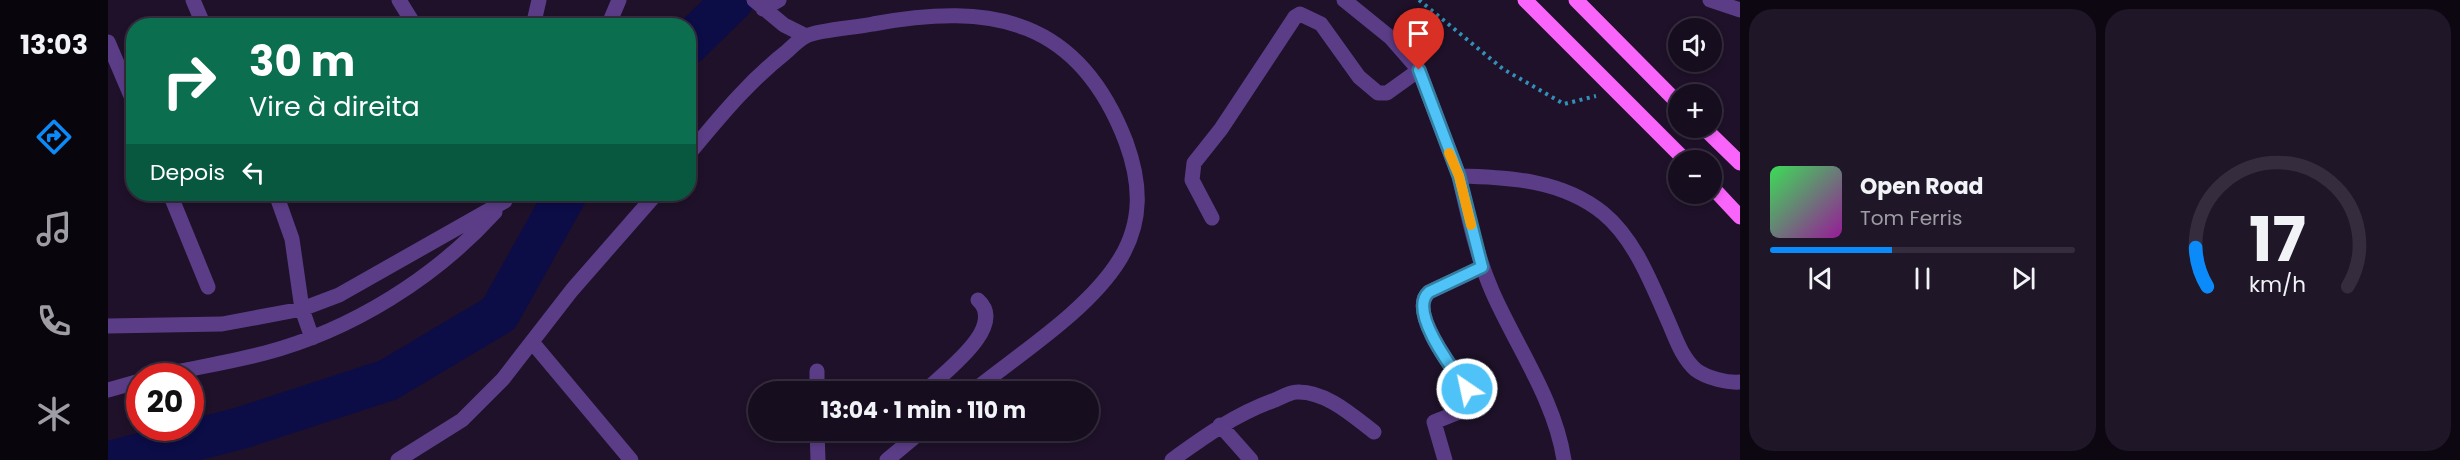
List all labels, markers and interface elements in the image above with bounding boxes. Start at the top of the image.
pin [1393,8,1444,70]
icon: arrive [1402,17,1435,50]
map controls [1668,18,1722,204]
button: sound [1668,18,1722,72]
text: 13:03 [20,26,88,63]
text: 30 m [249,32,355,91]
icon: right [150,42,228,120]
button: + [1668,84,1722,138]
text: Vire à direita [249,88,420,125]
icon: directions [33,116,75,158]
button: − [1668,150,1722,204]
icon: left [237,156,270,189]
text: Depois [150,157,225,188]
text: Open Road [1860,171,1984,202]
text: 17 [2249,195,2306,283]
text: Tom Ferris [1860,204,1962,232]
icon: music [33,208,75,250]
icon: previous [1804,262,1837,295]
icon: pause [1906,262,1939,295]
icon: next [2007,262,2040,295]
text: km/h [2249,269,2306,300]
icon: phone [33,300,75,342]
position arrow [1435,357,1499,421]
speed limit sign: 20 [126,363,204,441]
icon: climate [33,393,75,435]
text: 13:04 · 1 min · 110 m [821,395,1026,426]

